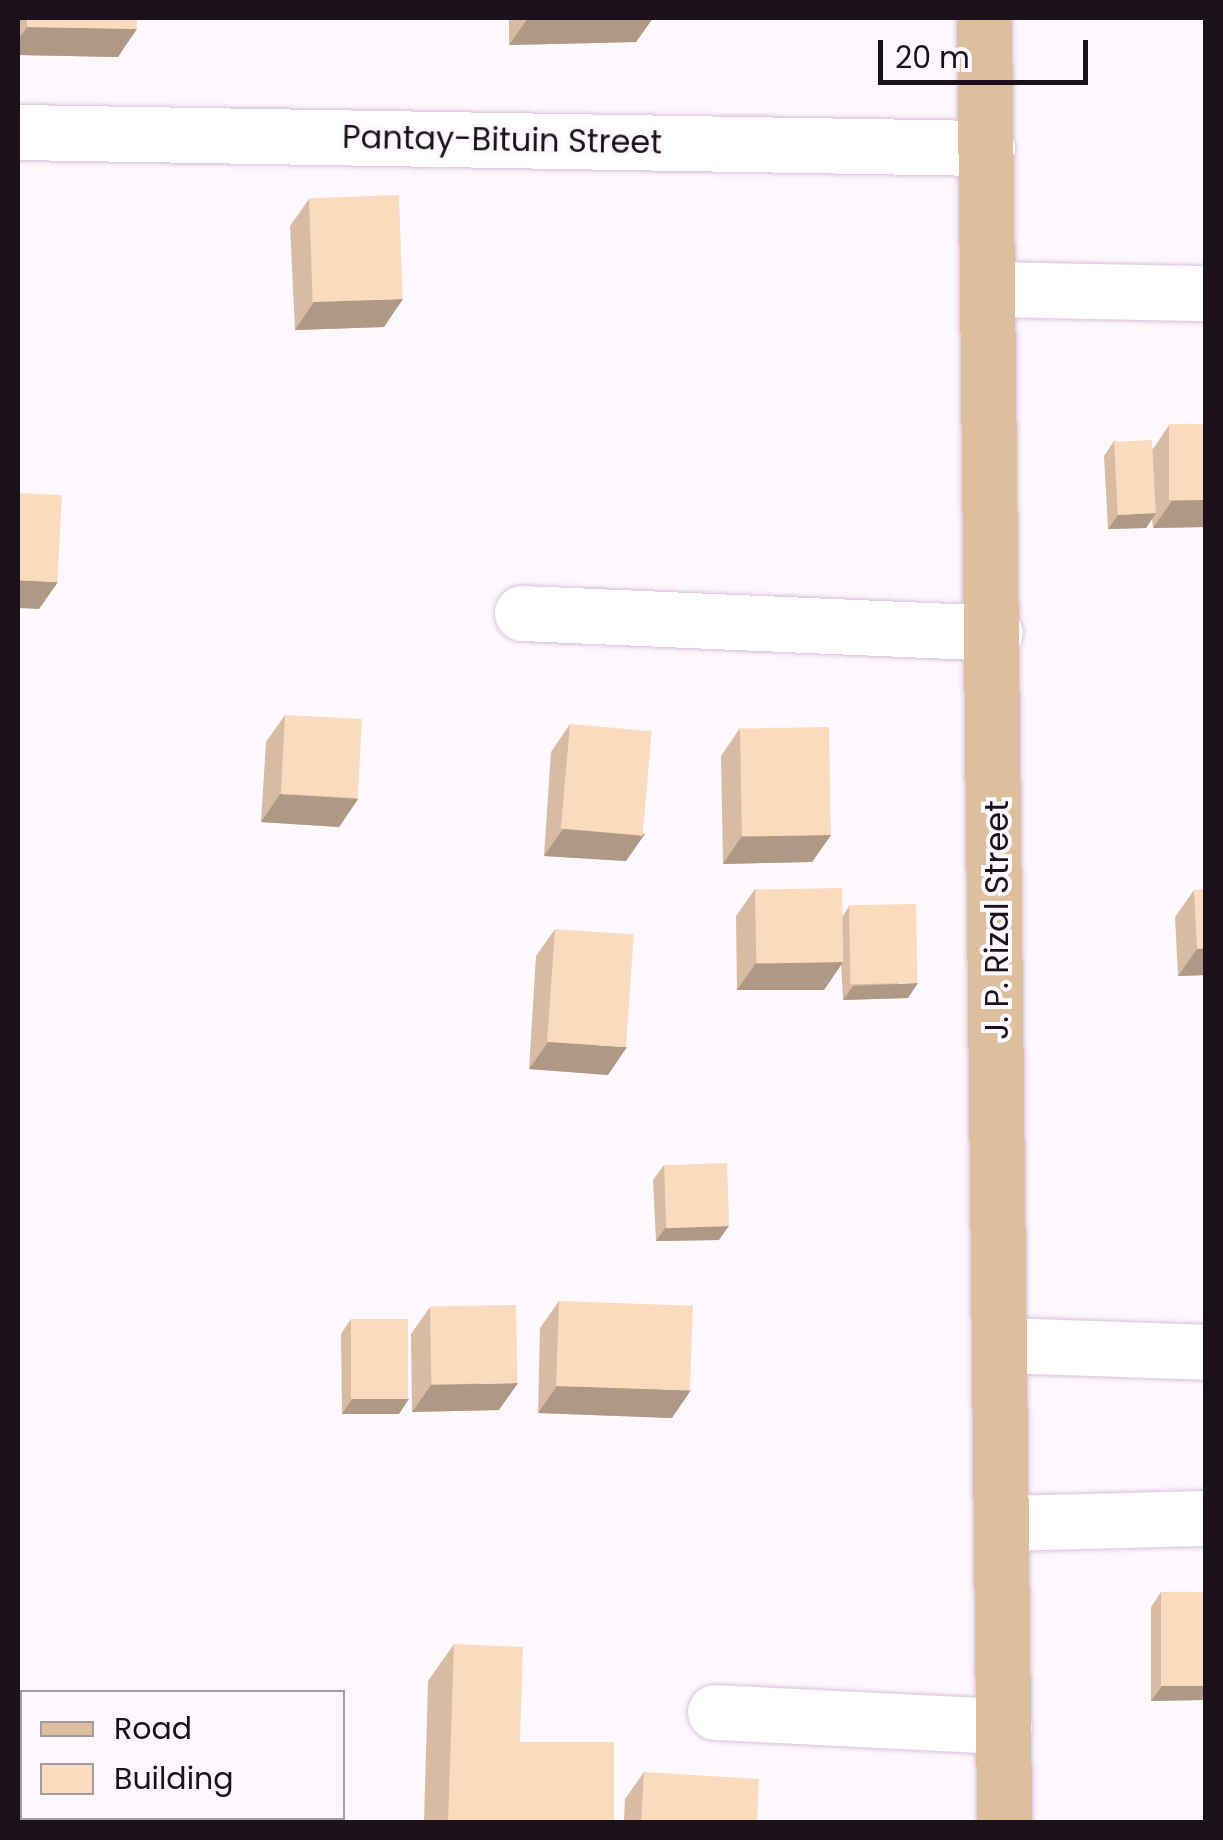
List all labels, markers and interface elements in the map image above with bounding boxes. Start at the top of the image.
scale bar [883,20,1093,82]
text: 20 m [895,36,970,79]
street label: Pantay-Bituin Street [342,118,662,162]
street label: J. P. Rizal Street [978,800,1016,1040]
legend [20,1690,345,1820]
text: Road [114,1707,192,1750]
text: Building [114,1757,234,1800]

